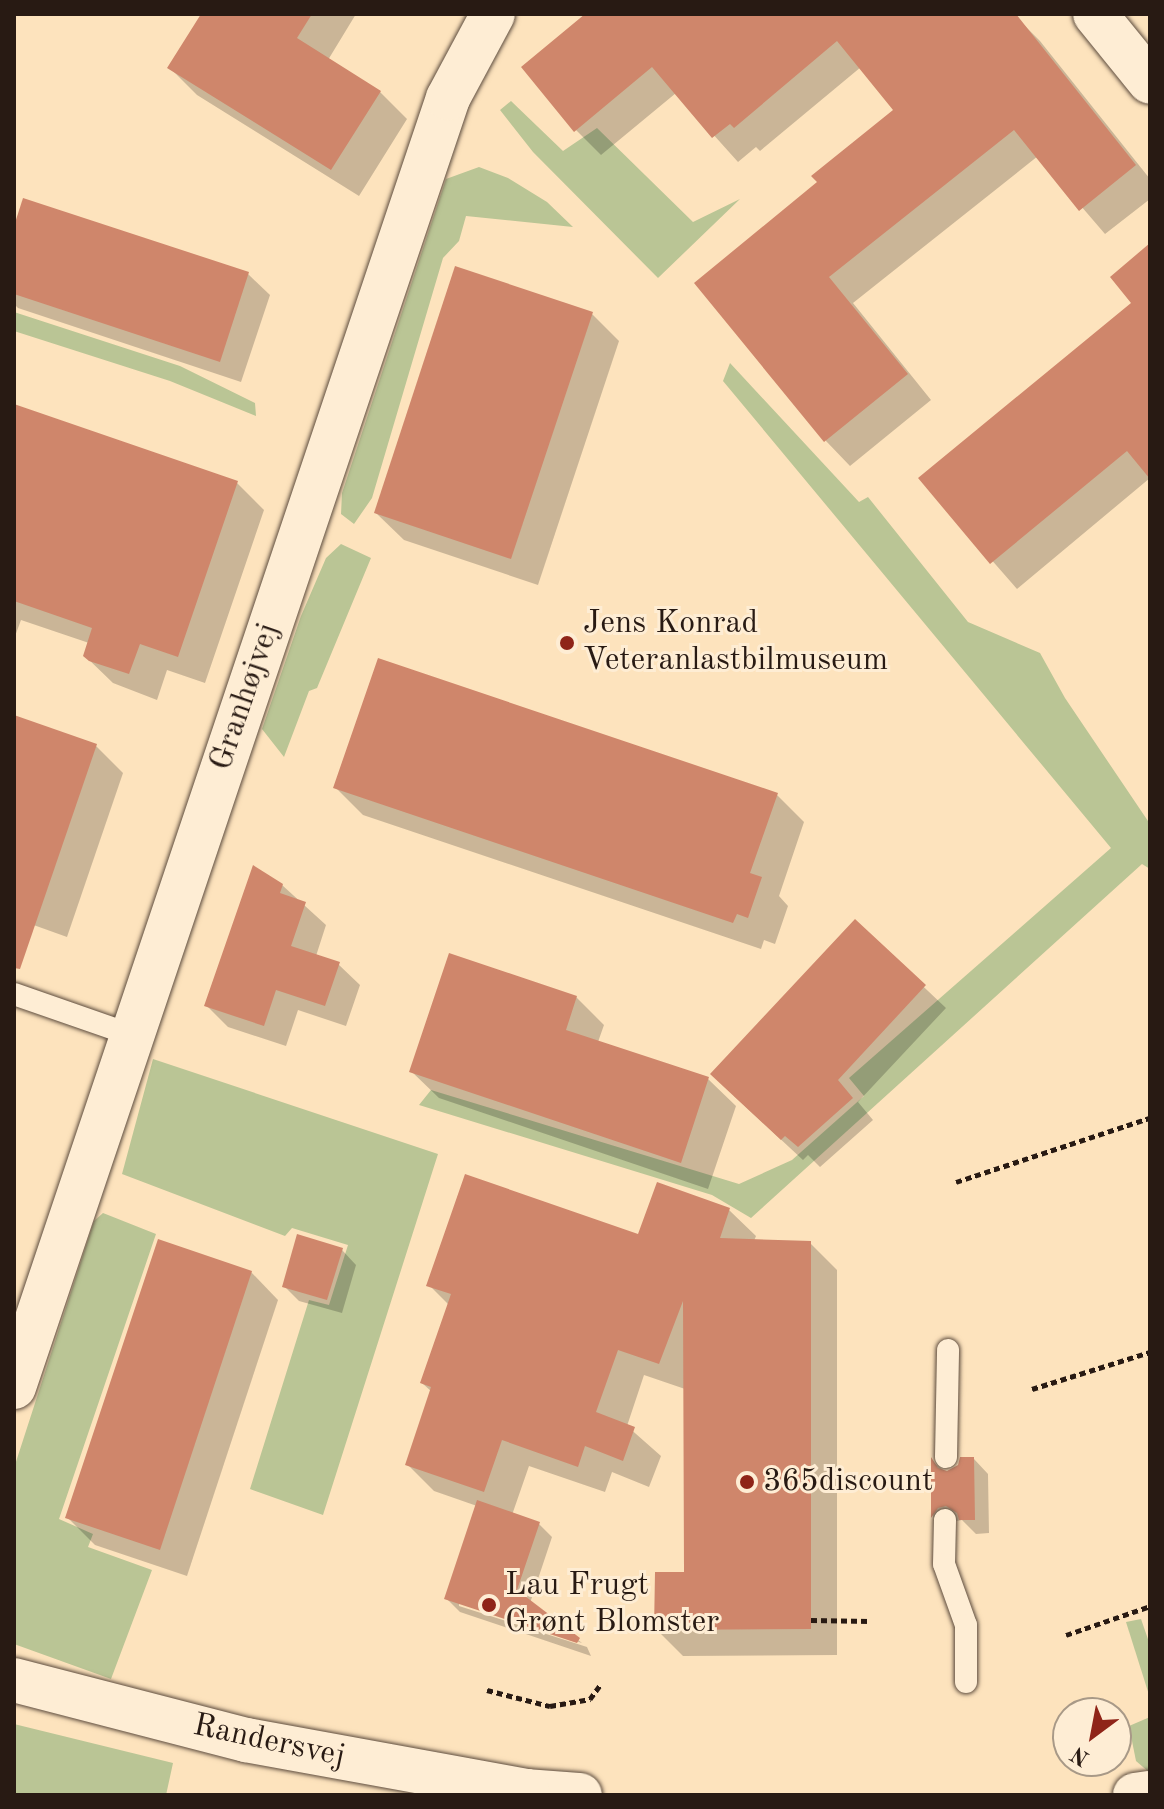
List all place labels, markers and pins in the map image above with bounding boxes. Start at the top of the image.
place label: Jens Konrad Veteranlastbilmuseum [583,606,888,681]
marker: Jens Konrad Veteranlastbilmuseum [558,634,576,652]
place label: 365discount [763,1463,933,1501]
marker: 365discount [738,1473,756,1491]
place label: Lau Frugt Grønt Blomster [505,1568,719,1643]
marker: Lau Frugt Grønt Blomster [480,1596,498,1614]

